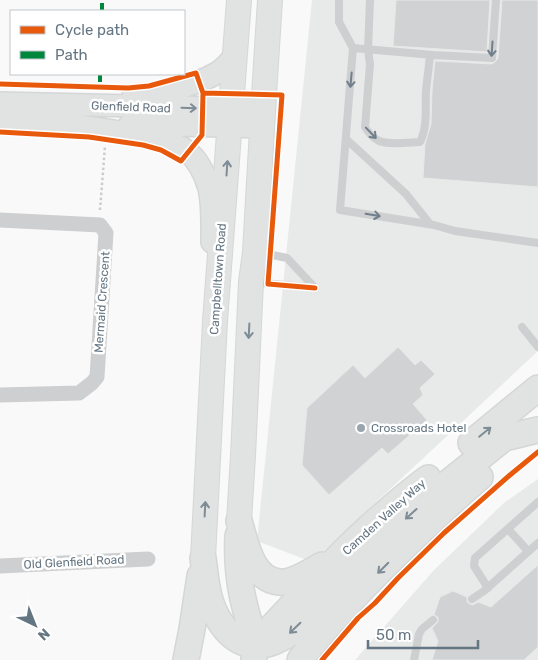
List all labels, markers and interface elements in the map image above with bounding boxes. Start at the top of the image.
legend [10,10,185,75]
text: Cycle path [55,21,129,39]
one-way arrow [488,40,497,56]
text: Path [55,46,88,64]
one-way arrow [346,72,356,88]
street label: Glenfield Road [91,99,171,115]
one-way arrow [180,104,196,113]
one-way arrow [365,127,377,139]
one-way arrow [222,160,232,176]
one-way arrow [364,210,380,220]
street label: Campbelltown Road [207,223,229,335]
street label: Mermaid Crescent [91,251,113,353]
one-way arrow [244,322,254,338]
place label: Crossroads Hotel [371,421,467,435]
marker: Crossroads Hotel [355,422,367,434]
one-way arrow [478,426,491,438]
street label: Camden Valley Way [340,476,429,558]
one-way arrow [201,502,210,518]
one-way arrow [405,508,418,520]
street label: Old Glenfield Road [23,552,125,572]
one-way arrow [377,562,389,574]
north arrow [10,600,60,650]
scale bar [368,618,478,650]
one-way arrow [289,622,302,634]
text: N [34,624,53,644]
text: 50 m [376,626,411,644]

